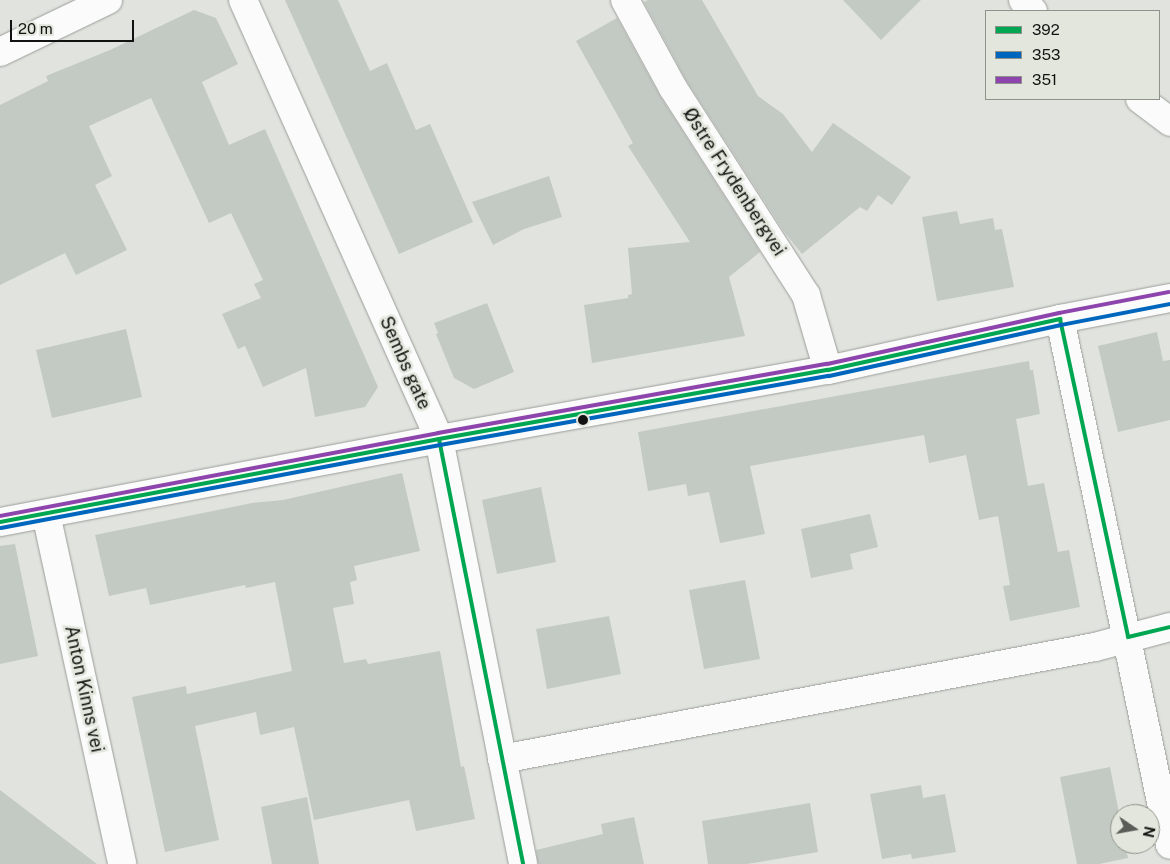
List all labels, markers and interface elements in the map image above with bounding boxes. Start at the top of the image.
scale bar [12,10,136,42]
legend [985,10,1160,100]
text: 20 m [18,20,53,37]
text: 392 [1032,21,1060,38]
text: 353 [1032,46,1061,63]
text: 351 [1032,71,1057,88]
street label: Østre Frydenbergvei [678,104,790,260]
street label: Sembs gate [375,313,435,413]
unlabelled marker [578,415,588,425]
street label: Anton Kinns vei [60,624,108,754]
north arrow [1110,804,1160,854]
text: N [1140,825,1158,839]

